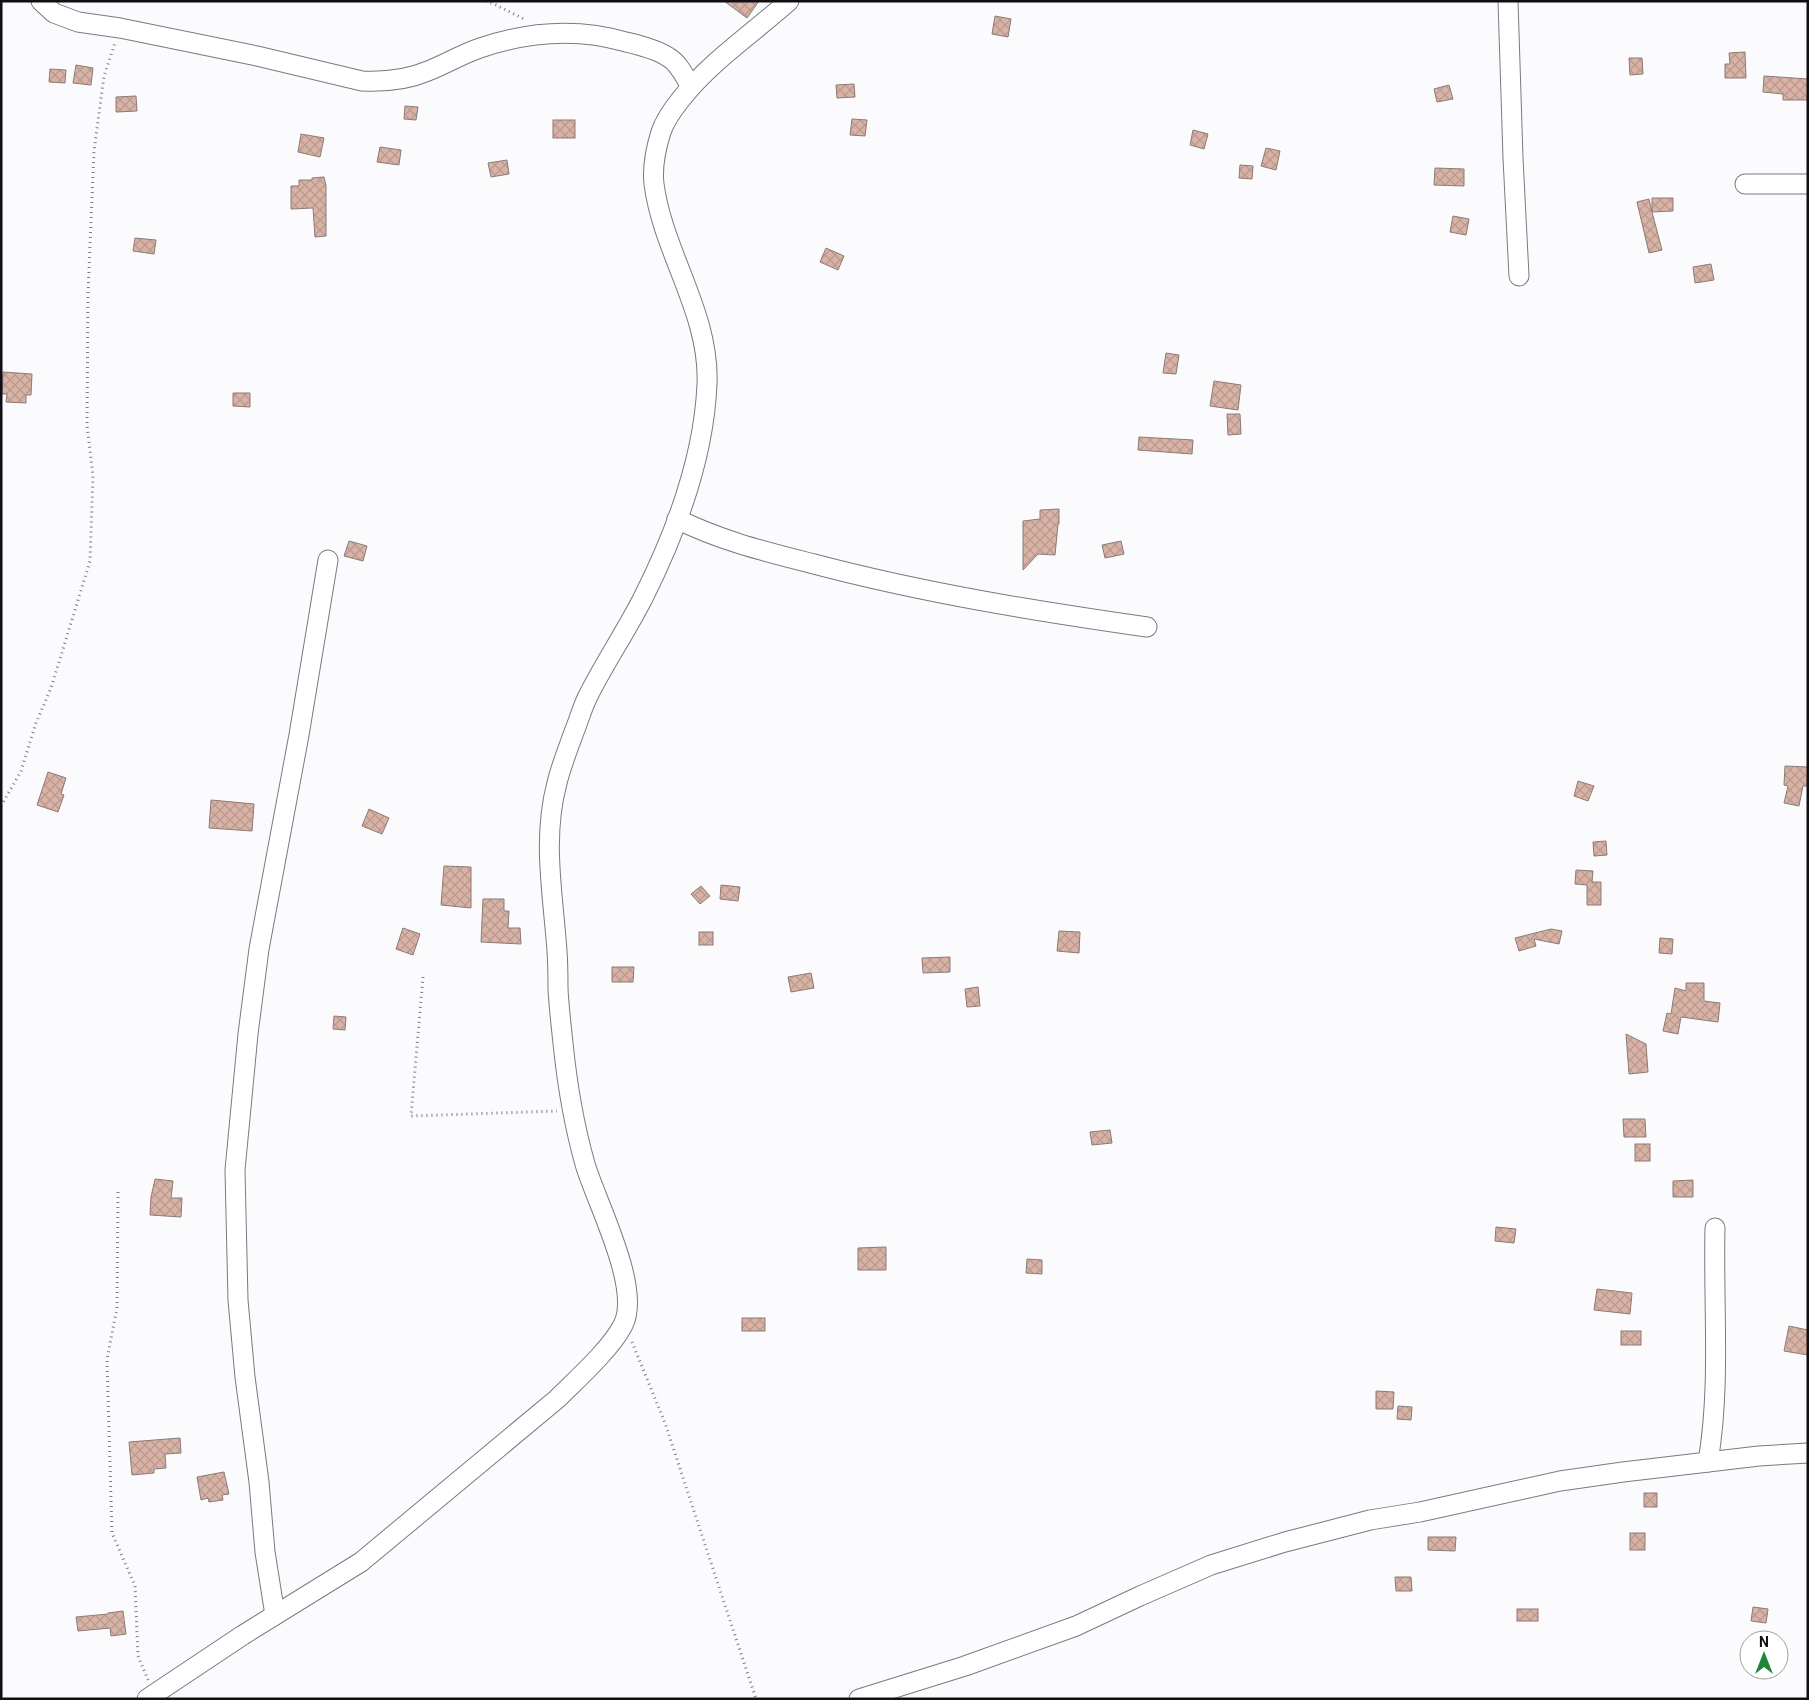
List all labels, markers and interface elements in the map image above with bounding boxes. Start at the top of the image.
north arrow [1739,1630,1789,1680]
text: N [1759,1634,1769,1650]

